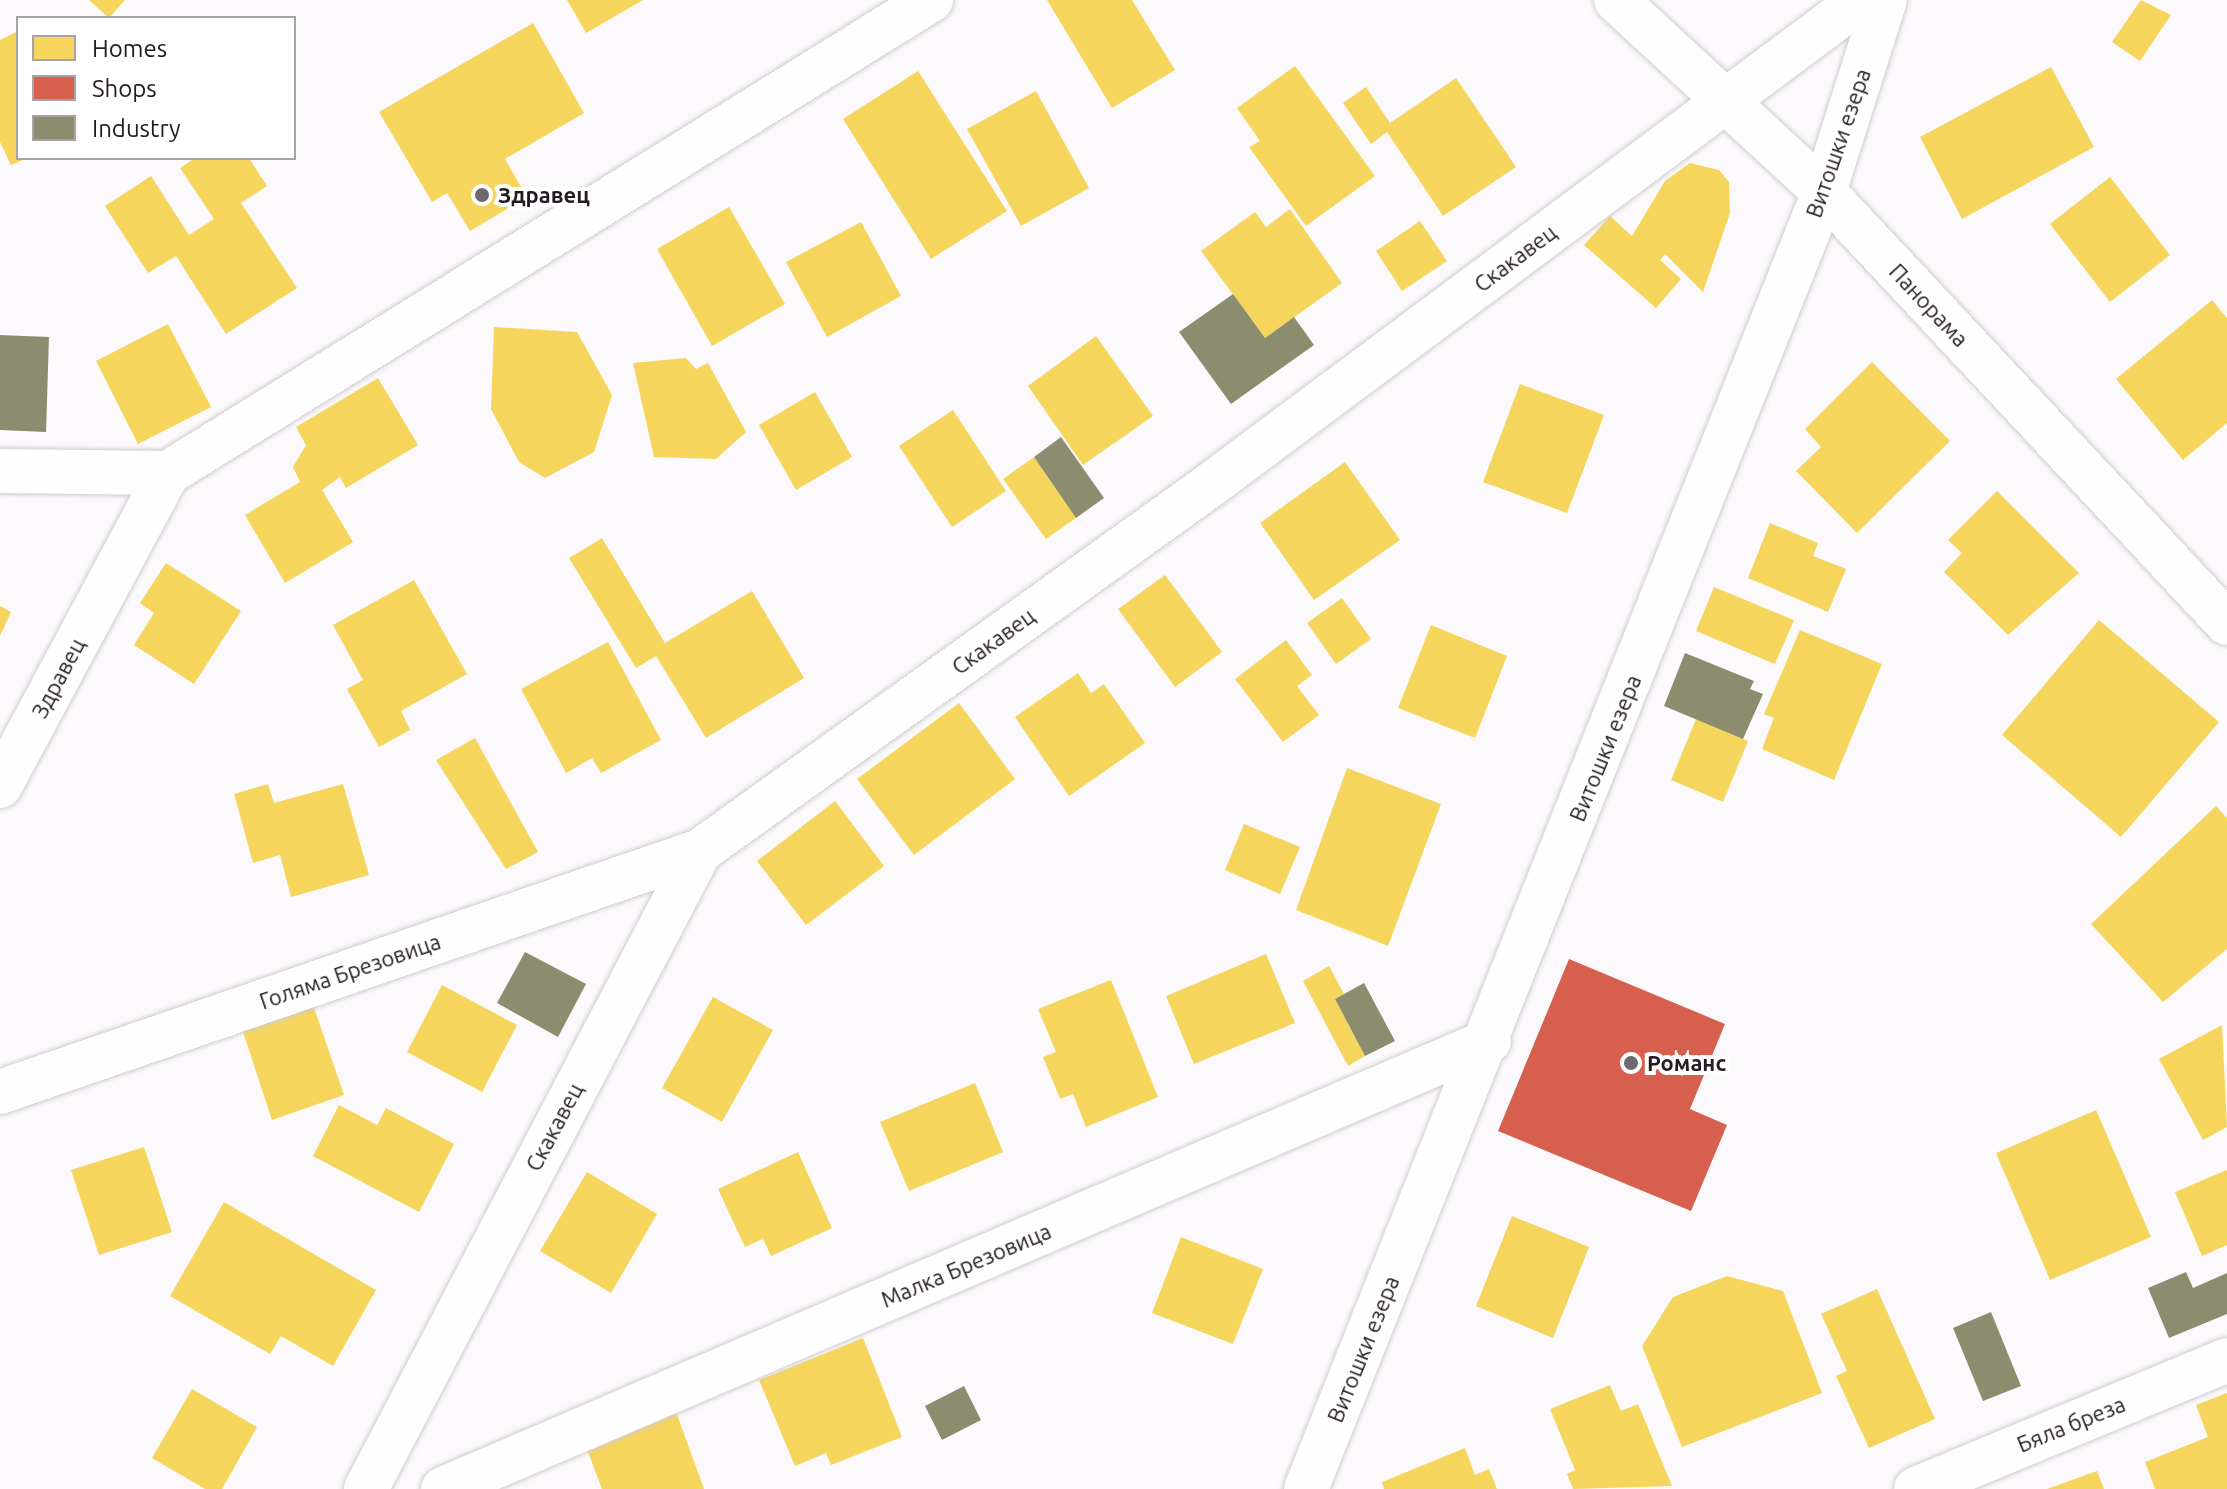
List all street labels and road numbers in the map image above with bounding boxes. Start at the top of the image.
street label: Витошки езера [1800,65,1876,221]
street label: Скакавец [1469,219,1561,297]
street label: Панорама [1884,258,1974,352]
street label: Скакавец [946,602,1040,680]
street label: Здравец [26,634,90,722]
street label: Витошки езера [1564,671,1646,825]
street label: Голяма Брезовица [256,928,444,1014]
street label: Скакавец [520,1079,588,1175]
street label: Малка Брезовица [877,1217,1055,1313]
street label: Витошки езера [1322,1272,1404,1426]
street label: Бяла бреза [2013,1390,2129,1458]

